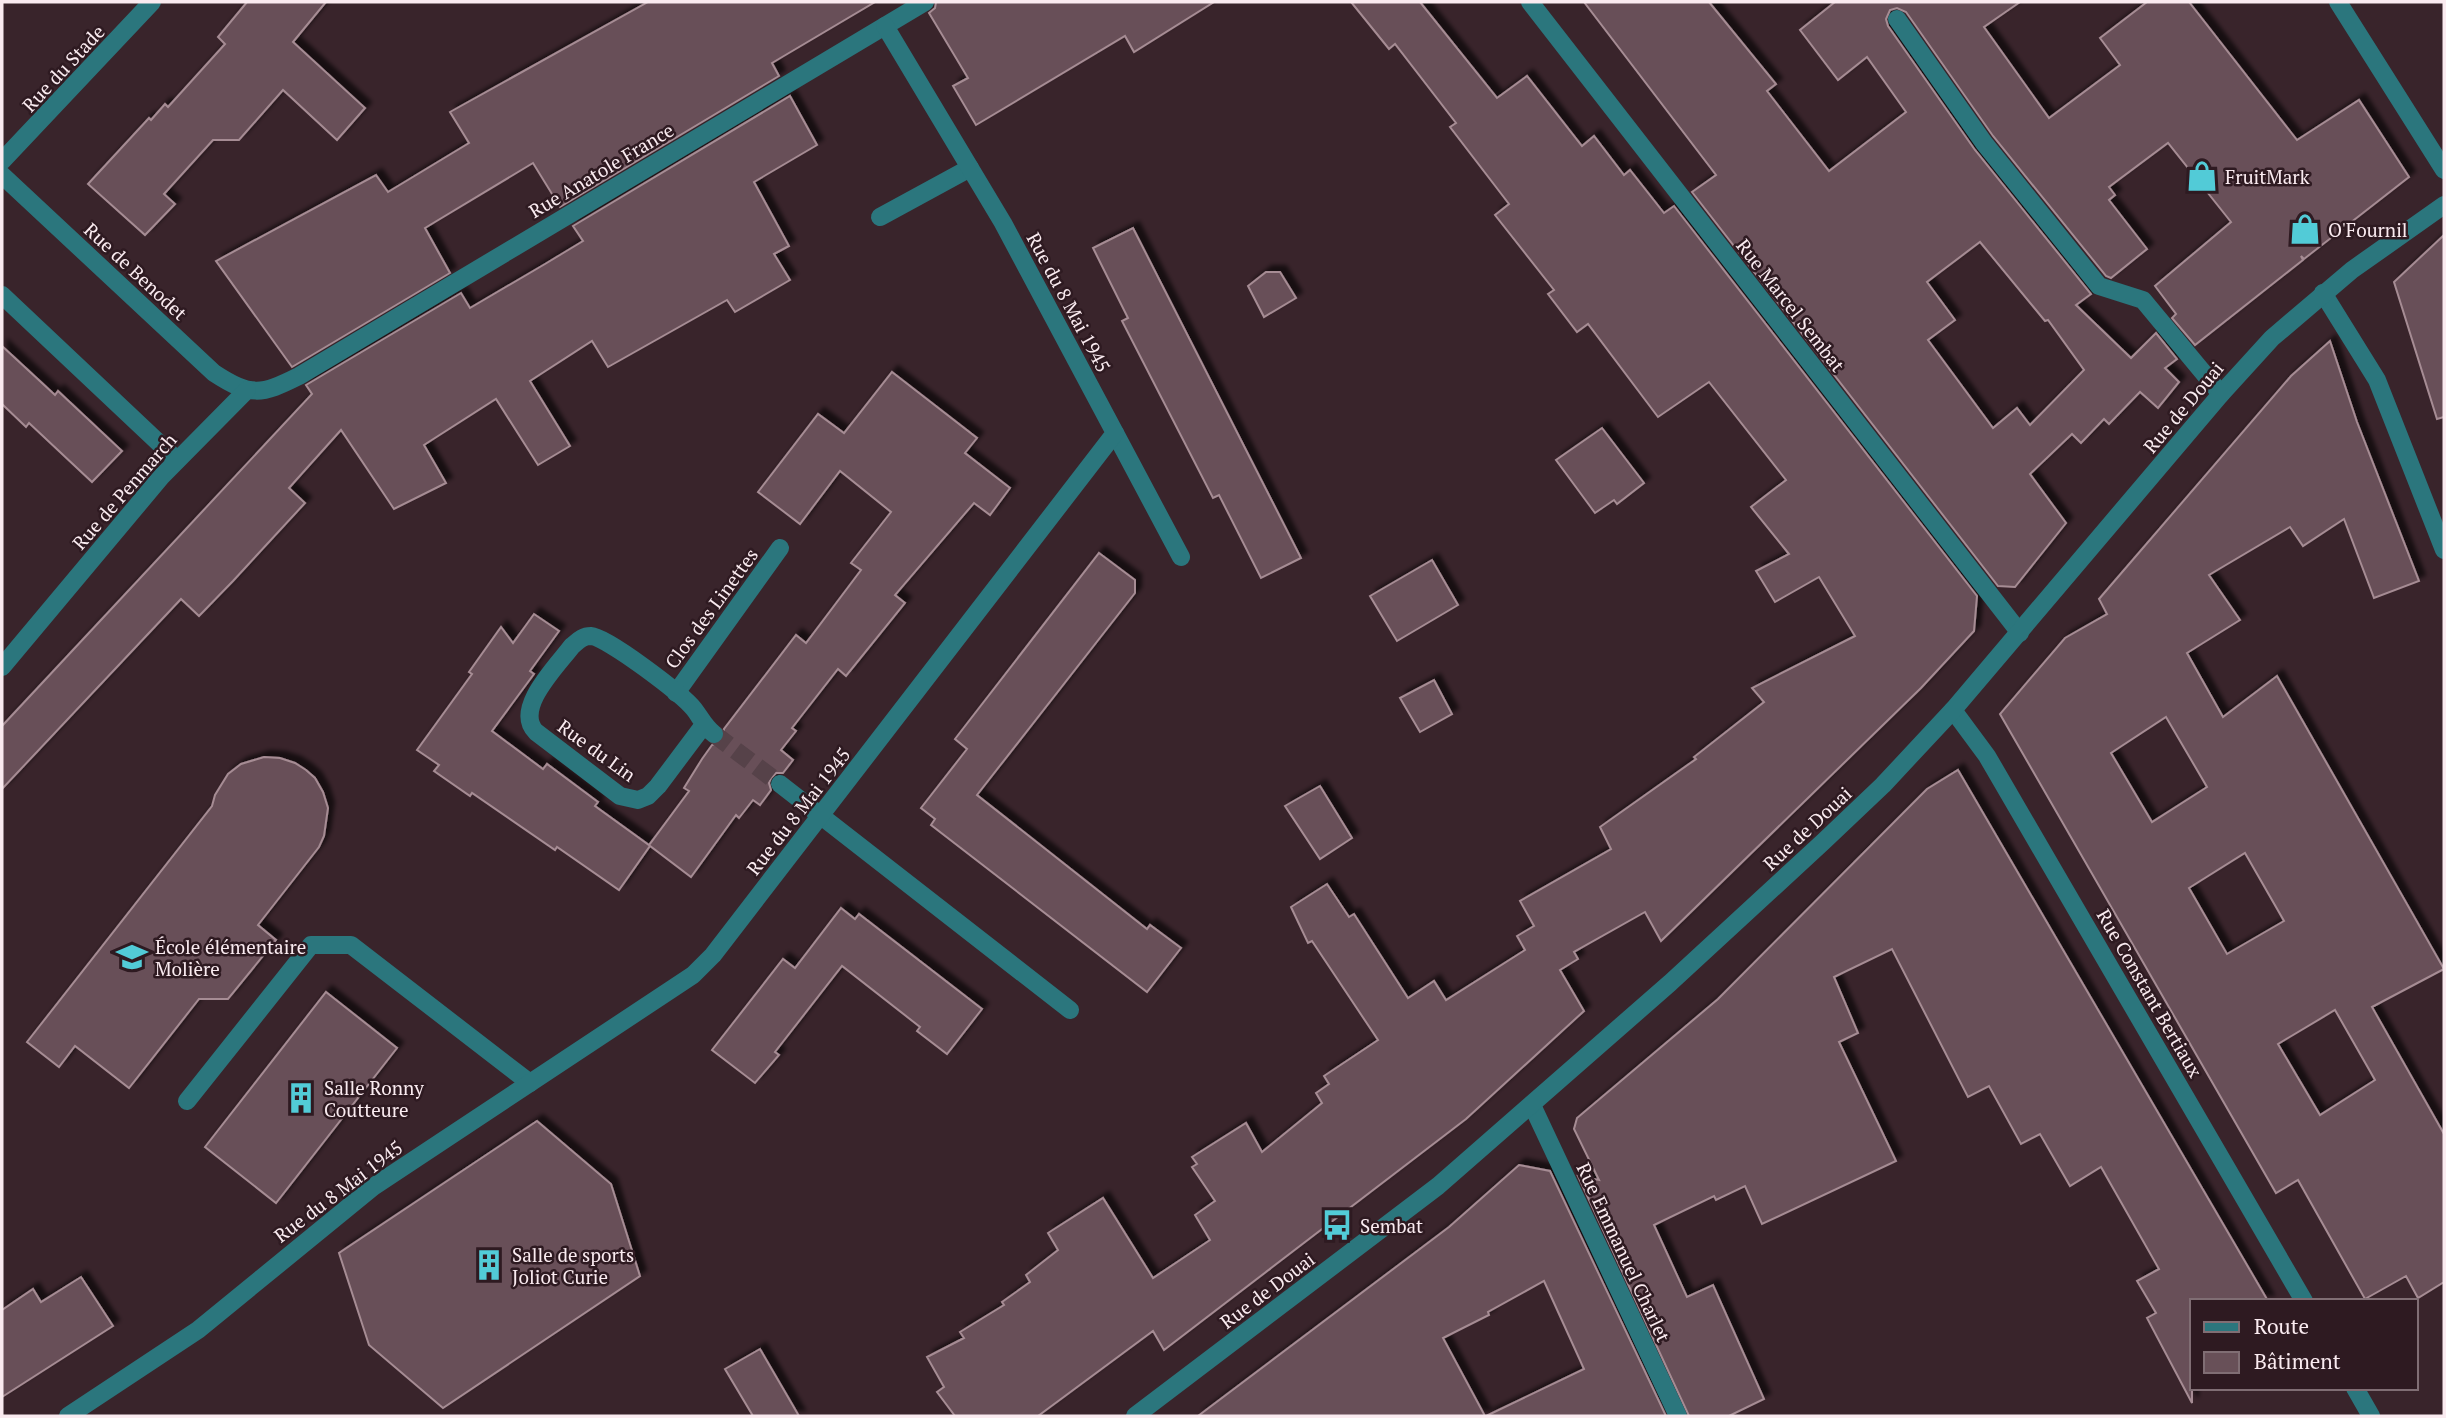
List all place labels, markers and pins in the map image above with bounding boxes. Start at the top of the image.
shop icon: FruitMark [2185,159,2219,193]
place label: FruitMark [2225,164,2310,189]
shop icon: O'Fournil [2288,212,2322,246]
place label: O'Fournil [2328,217,2408,242]
place label: École élémentaire Molière [155,934,306,981]
school or university icon: École élémentaire Molière [115,940,149,974]
place label: Salle Ronny Coutteure [324,1075,424,1122]
building icon: Salle Ronny Coutteure [284,1081,318,1115]
bus stop icon: Sembat [1320,1208,1354,1242]
place label: Sembat [1360,1213,1423,1238]
place label: Salle de sports Joliot Curie [512,1242,634,1289]
building icon: Salle de sports Joliot Curie [472,1248,506,1282]

